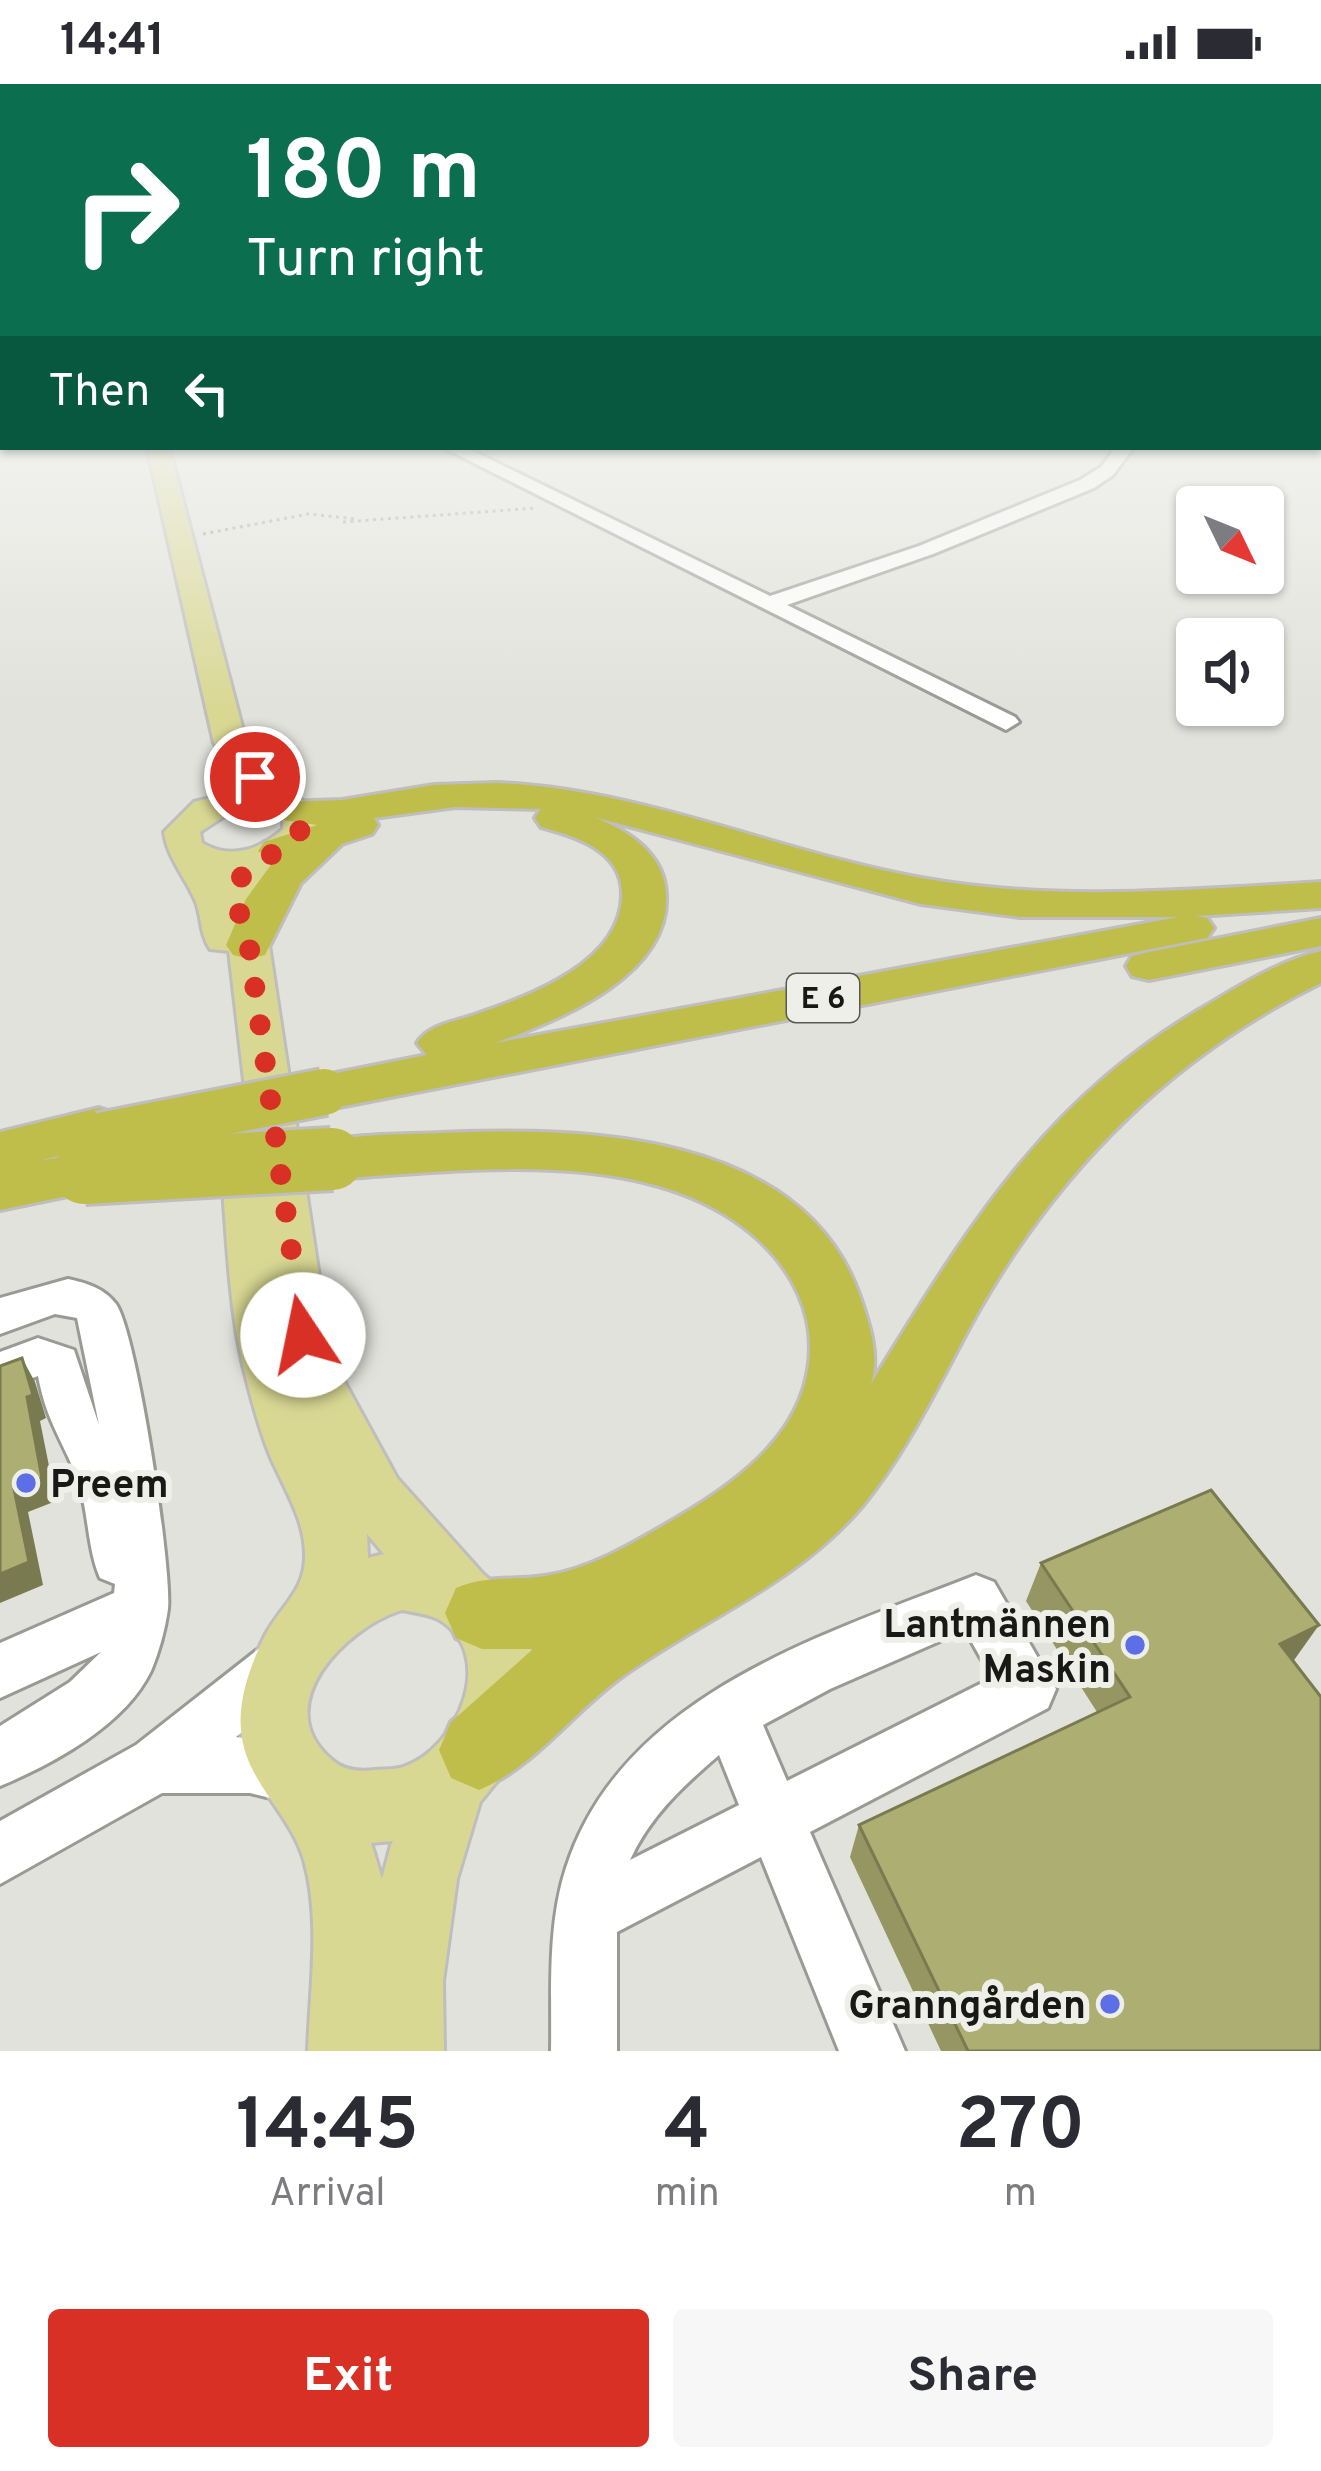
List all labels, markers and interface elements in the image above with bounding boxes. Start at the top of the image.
text: 14:41 [60,14,165,71]
text: 180 m [246,123,481,229]
icon: right [48,132,204,288]
text: Turn right [246,227,485,296]
icon: left [174,360,240,426]
text: Then [48,365,150,422]
north arrow [1176,486,1284,594]
map controls [1176,486,1284,726]
button: sound [1176,618,1284,726]
pin [204,726,306,828]
icon: arrive [222,744,288,810]
road number: E 6 [787,974,859,1022]
position arrow [240,1272,366,1398]
place label: Preem [50,1463,169,1512]
marker: Preem [13,1470,39,1496]
place label: Lantmännen Maskin [883,1603,1111,1697]
marker: Lantmännen Maskin [1122,1632,1148,1658]
place label: Granngården [848,1984,1086,2033]
marker: Granngården [1097,1991,1123,2017]
text: 14:45 [236,2083,419,2175]
text: 4 [664,2083,710,2175]
text: 270 [956,2083,1085,2175]
text: Arrival [269,2171,386,2220]
text: min [655,2171,720,2220]
text: m [1004,2171,1037,2220]
button: Exit [48,2309,649,2447]
button: Share [673,2309,1273,2447]

